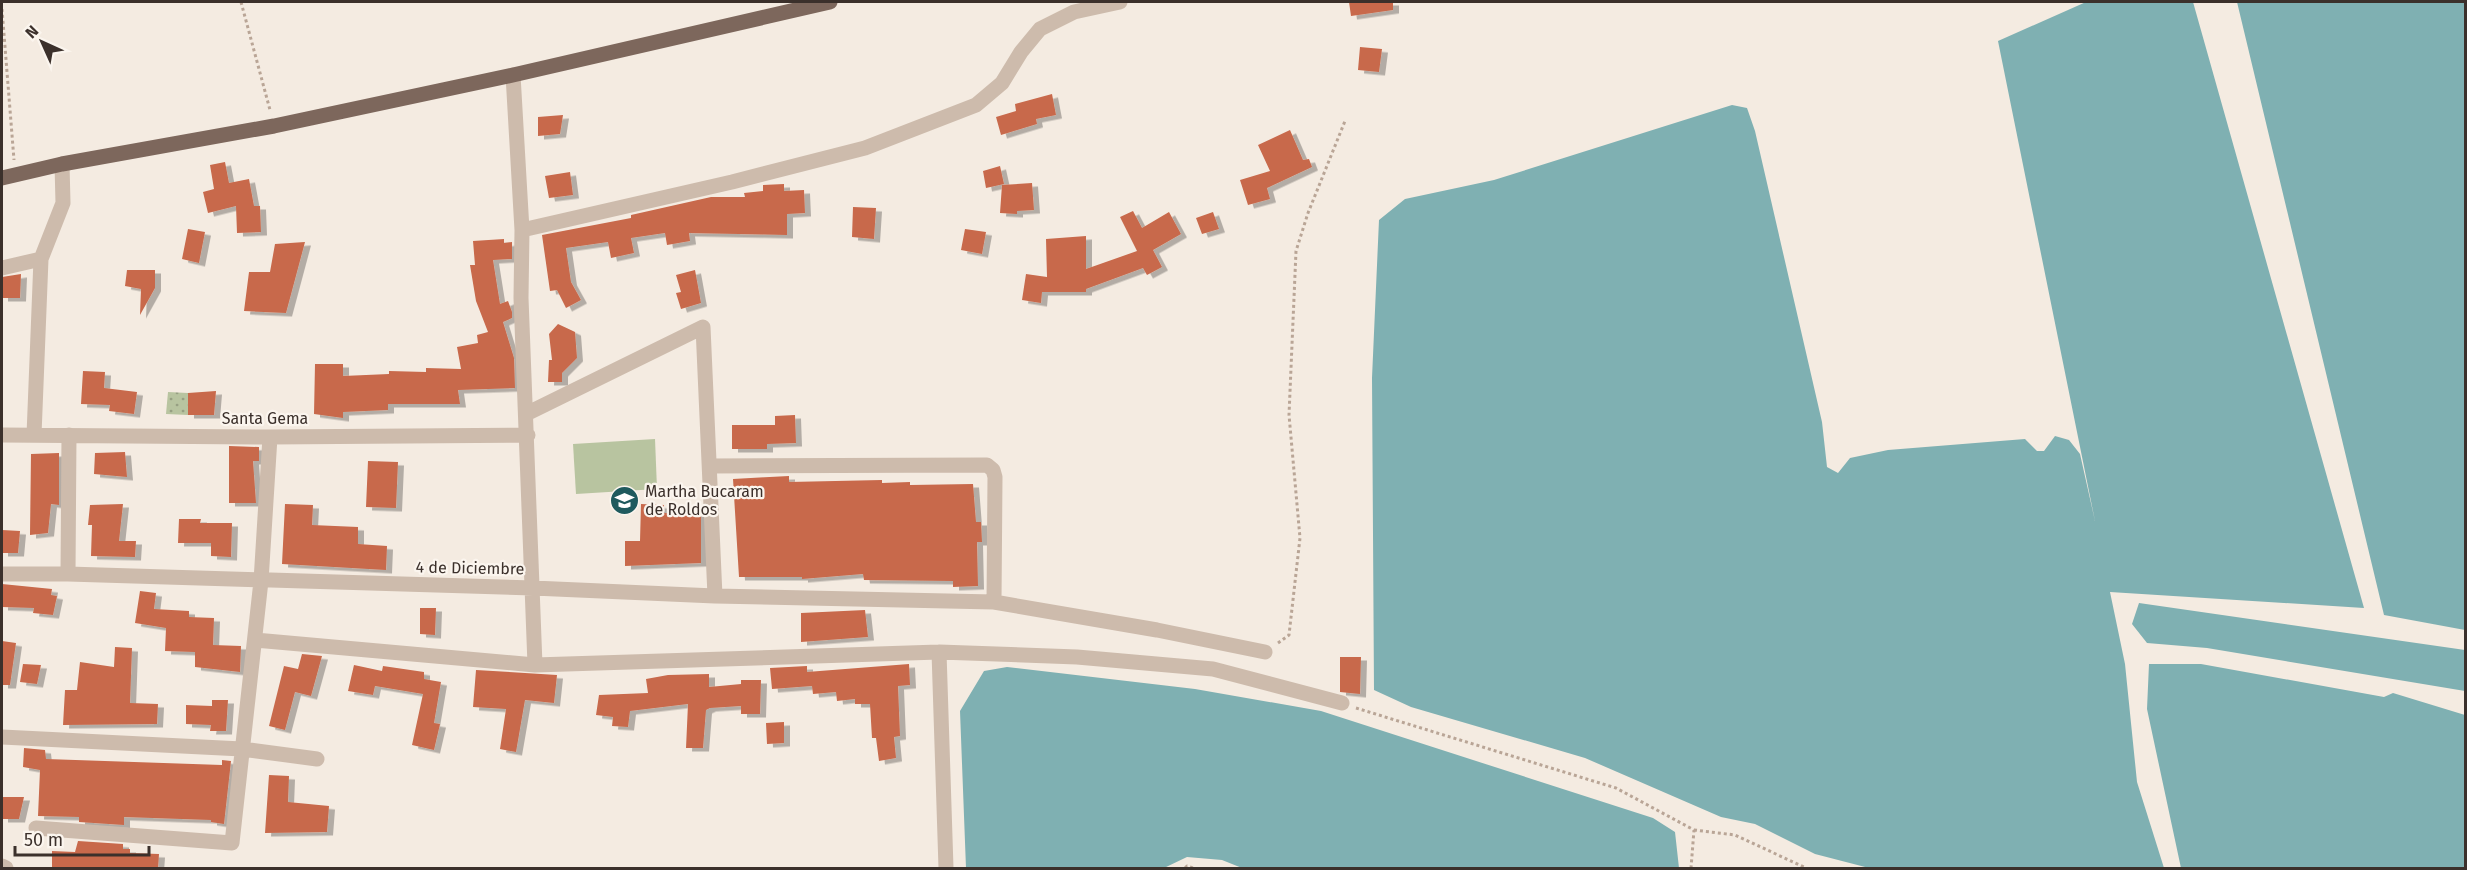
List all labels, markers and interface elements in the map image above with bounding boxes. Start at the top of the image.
north arrow [12,12,72,72]
text: N [21,21,42,42]
street label: Santa Gema [222,409,308,428]
place label: Martha Bucaram de Roldos [645,482,764,519]
school or university icon: Martha Bucaram de Roldos [608,484,640,516]
street label: 4 de Diciembre [416,558,524,578]
scale bar [15,819,148,857]
text: 50 m [24,829,63,851]

